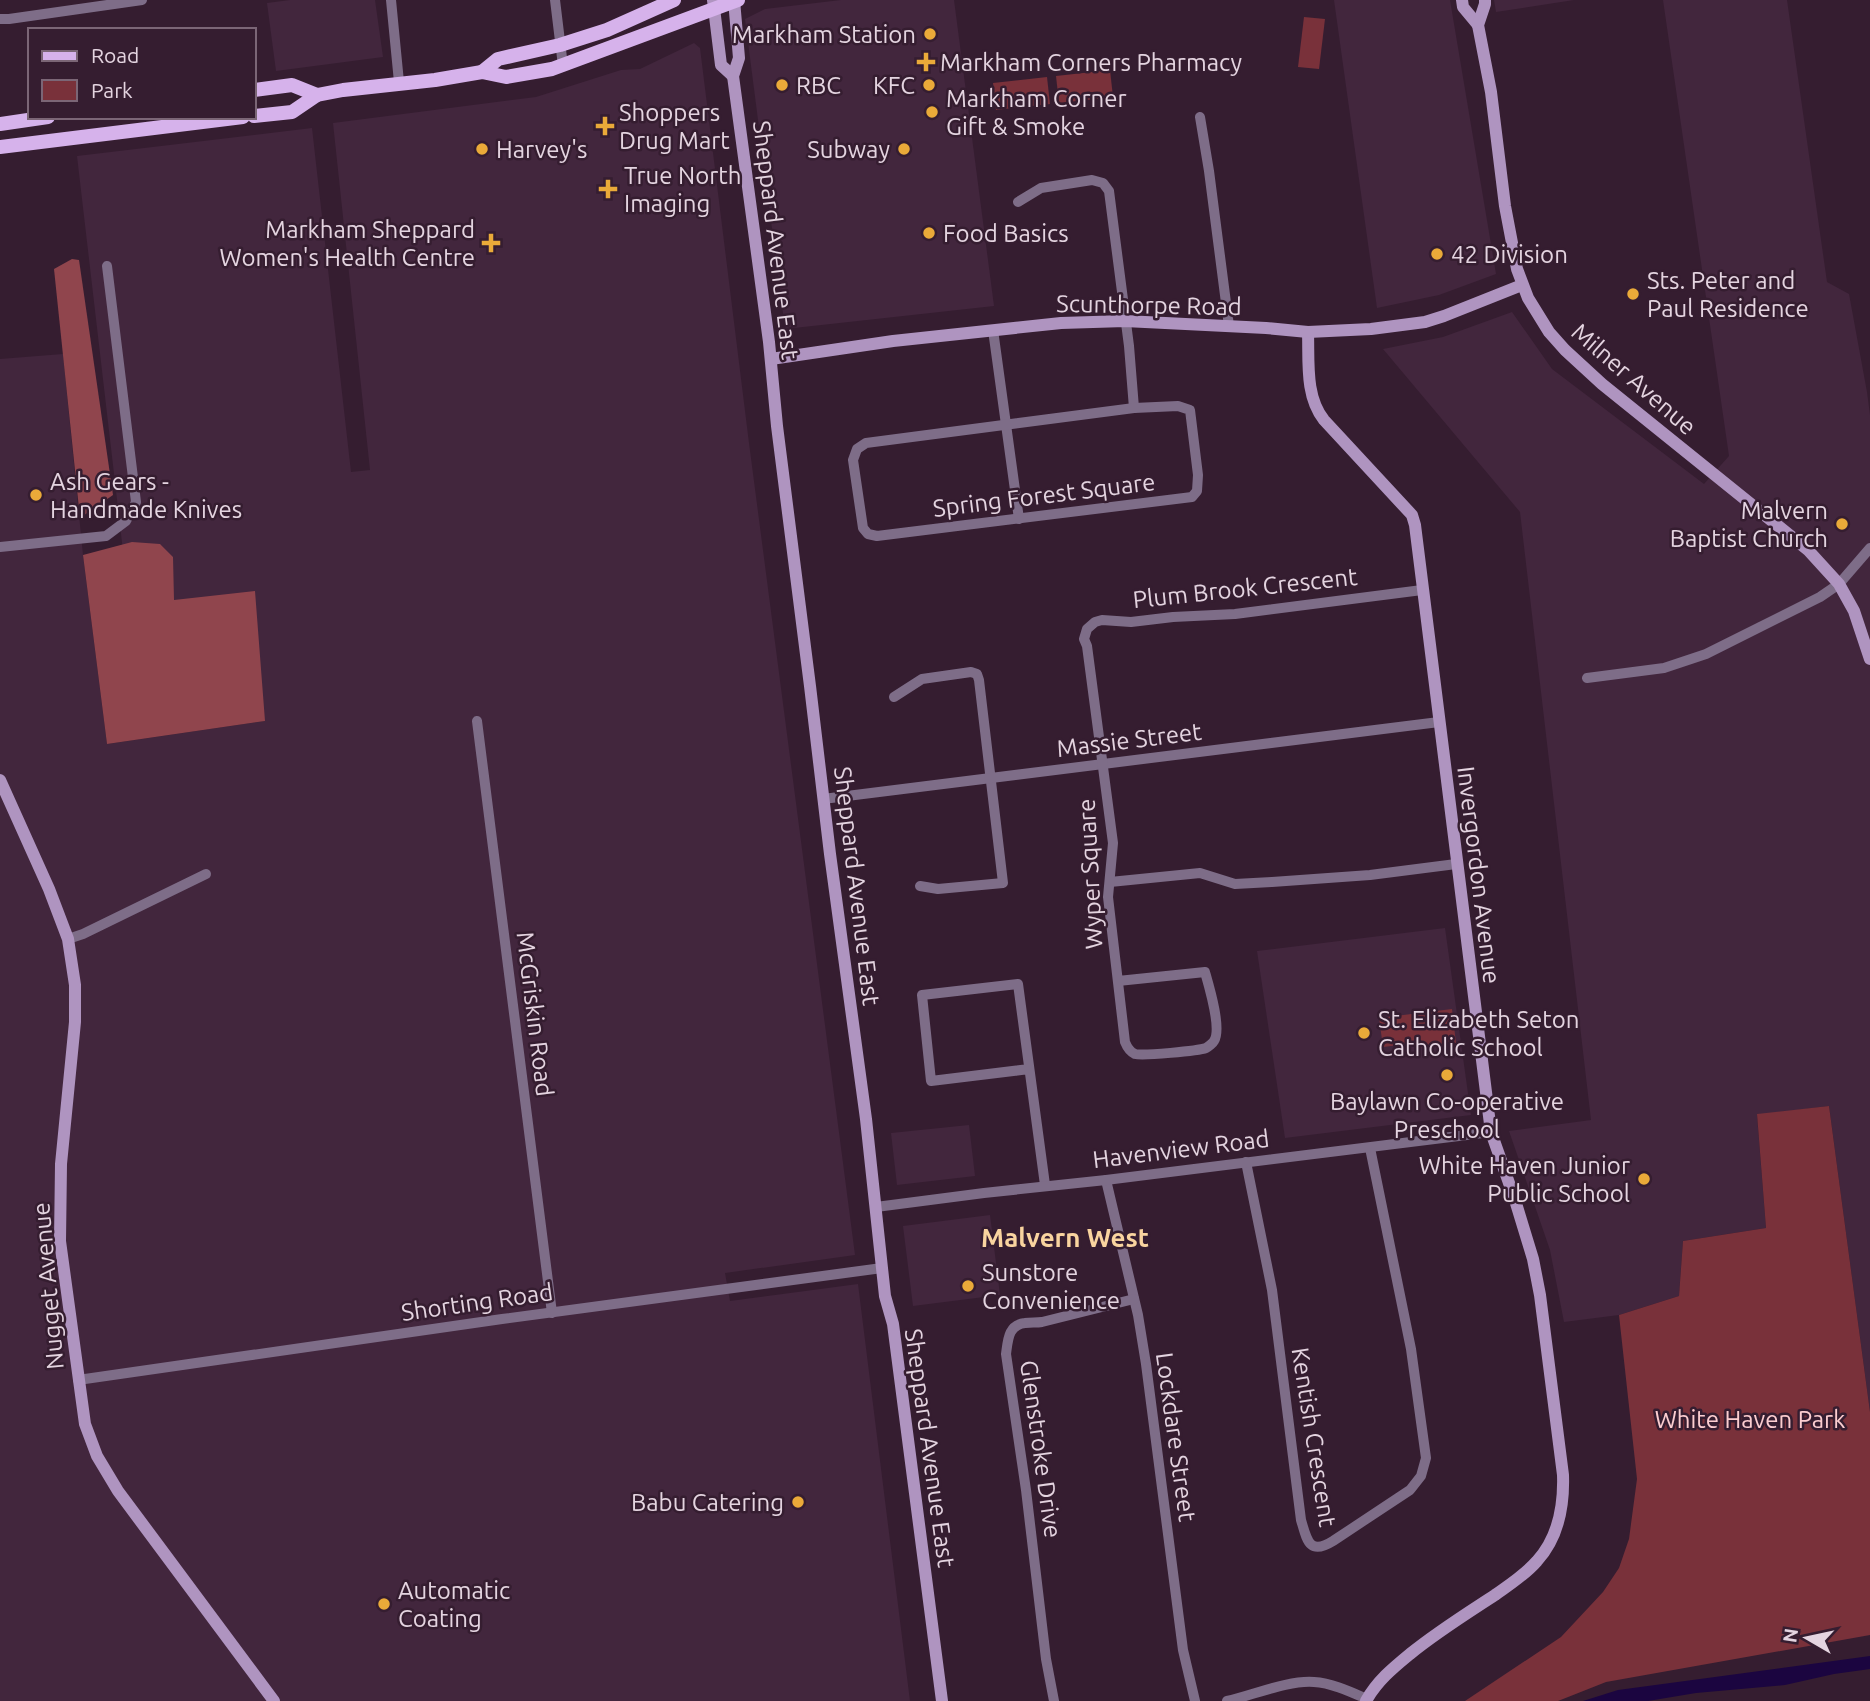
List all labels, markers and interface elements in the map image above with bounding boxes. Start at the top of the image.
place label: Markham Station [732,21,916,48]
marker: Markham Station [922,26,938,42]
legend [28,28,256,119]
text: Road [91,43,139,67]
place label: Markham Corners Pharmacy [940,49,1242,76]
marker: Markham Corners Pharmacy [918,54,934,70]
place label: RBC [796,72,841,99]
place label: KFC [873,72,915,99]
marker: RBC [774,77,790,93]
marker: KFC [921,77,937,93]
text: Park [91,78,133,102]
place label: Markham Corner Gift & Smoke [946,85,1127,140]
place label: Shoppers Drug Mart [619,99,730,154]
marker: Markham Corner Gift & Smoke [924,104,940,120]
marker: Shoppers Drug Mart [597,118,613,134]
street label: Sheppard Avenue East [748,119,804,362]
place label: Harvey's [496,136,587,163]
place label: Subway [807,136,890,163]
marker: Harvey's [474,141,490,157]
marker: Subway [896,141,912,157]
place label: True North Imaging [624,162,741,217]
marker: True North Imaging [598,179,618,199]
place label: Markham Sheppard Women's Health Centre [220,216,475,271]
place label: Food Basics [943,220,1069,247]
marker: Food Basics [921,225,937,241]
marker: Markham Sheppard Women's Health Centre [481,233,501,253]
place label: 42 Division [1451,241,1568,268]
marker: 42 Division [1429,246,1445,262]
place label: Sts. Peter and Paul Residence [1647,267,1809,322]
marker: Sts. Peter and Paul Residence [1625,286,1641,302]
street label: Scunthorpe Road [1056,290,1242,320]
street label: Milner Avenue [1567,318,1701,440]
place label: Ash Gears - Handmade Knives [50,468,242,523]
street label: Spring Forest Square [931,468,1157,522]
marker: Ash Gears - Handmade Knives [28,487,44,503]
place label: Malvern Baptist Church [1670,497,1828,552]
marker: Malvern Baptist Church [1834,516,1850,532]
street label: Plum Brook Crescent [1131,563,1359,613]
street label: Massie Street [1055,718,1203,762]
street label: Sheppard Avenue East [829,765,885,1008]
street label: Invergordon Avenue [1452,765,1506,985]
street label: Wyper Square [1073,798,1107,950]
street label: McGriskin Road [512,930,558,1098]
place label: St. Elizabeth Seton Catholic School [1378,1006,1579,1061]
marker: St. Elizabeth Seton Catholic School [1356,1025,1372,1041]
marker: Baylawn Co-operative Preschool [1439,1067,1455,1083]
place label: Baylawn Co-operative Preschool [1330,1088,1564,1143]
street label: Havenview Road [1091,1125,1271,1173]
place label: White Haven Junior Public School [1419,1152,1630,1207]
marker: White Haven Junior Public School [1636,1171,1652,1187]
street label: Nugget Avenue [27,1201,69,1371]
district label: Malvern West [981,1223,1149,1252]
place label: Sunstore Convenience [982,1259,1120,1314]
street label: Shorting Road [399,1278,555,1326]
marker: Sunstore Convenience [960,1278,976,1294]
street label: Sheppard Avenue East [900,1327,960,1570]
street label: Kentish Crescent [1287,1345,1342,1529]
street label: Lockdare Street [1151,1351,1201,1524]
street label: Glenstroke Drive [1015,1358,1067,1540]
park label: White Haven Park [1655,1406,1845,1433]
place label: Babu Catering [631,1489,784,1516]
marker: Babu Catering [790,1494,806,1510]
place label: Automatic Coating [398,1577,510,1632]
marker: Automatic Coating [376,1596,392,1612]
north arrow [1772,1603,1842,1673]
text: N [1778,1627,1802,1644]

